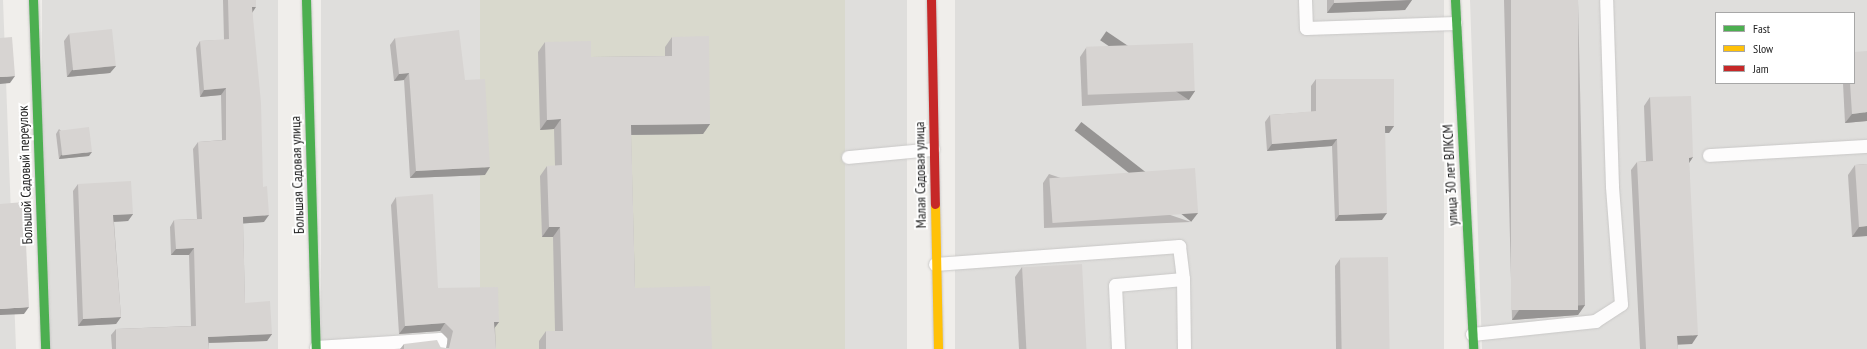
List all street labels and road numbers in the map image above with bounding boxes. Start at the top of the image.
street label: Большой Садовый переулок [14,105,36,245]
street label: Большая Садовая улица [287,116,307,234]
street label: Малая Садовая улица [911,121,929,229]
street label: улица 30 лет ВЛКСМ [1439,124,1461,226]

